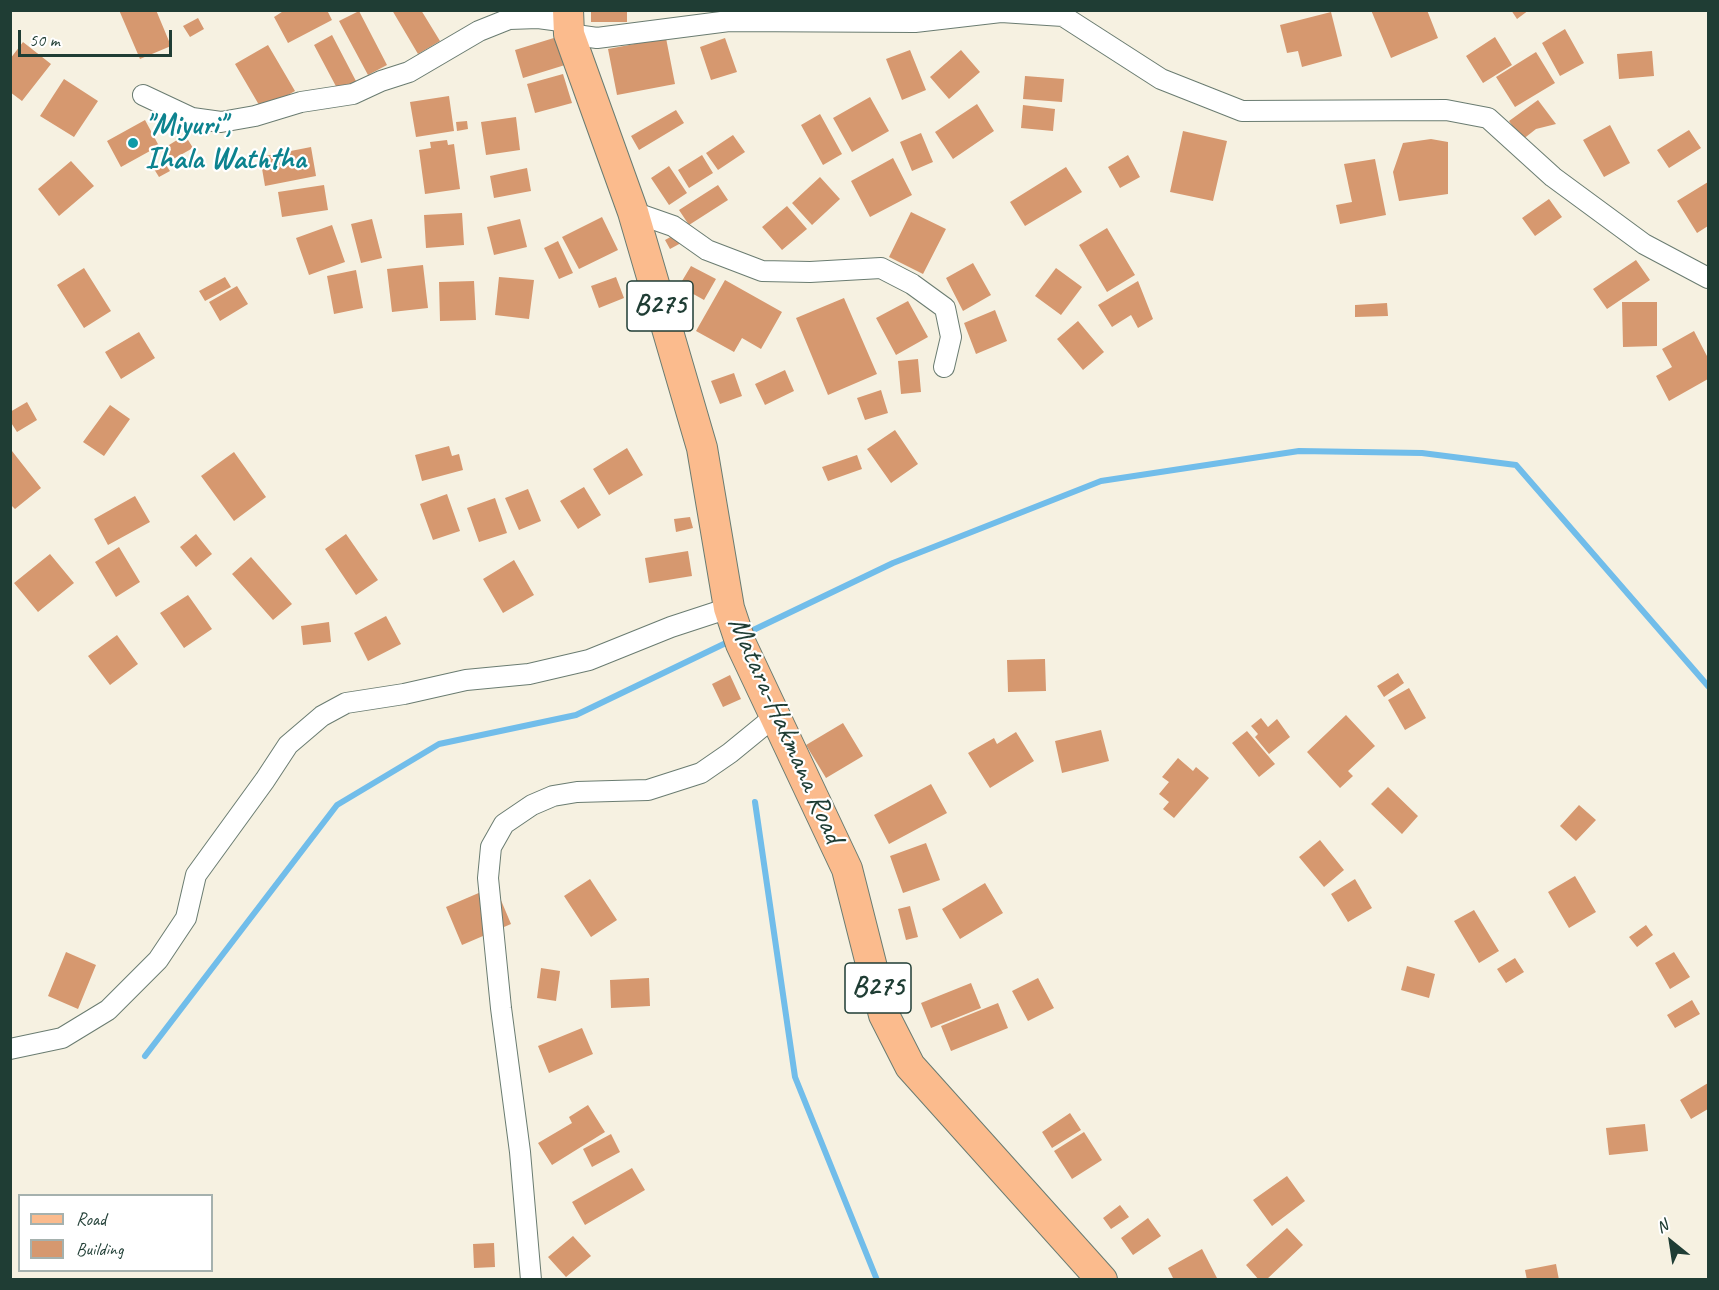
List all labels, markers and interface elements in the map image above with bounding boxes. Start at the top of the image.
scale bar [21,18,176,56]
text: 50 m [29,29,60,51]
place label: "Miyuri", Ihala Waththa [145,108,306,178]
marker: "Miyuri", Ihala Waththa [126,136,140,150]
road number: B275 [627,281,693,331]
street label: Matara-Hakmana Road [719,611,851,849]
road number: B275 [845,963,911,1013]
legend [18,1194,213,1272]
text: Road [76,1208,106,1230]
north arrow [1641,1212,1701,1272]
text: N [1653,1215,1671,1238]
text: Building [76,1238,123,1260]

